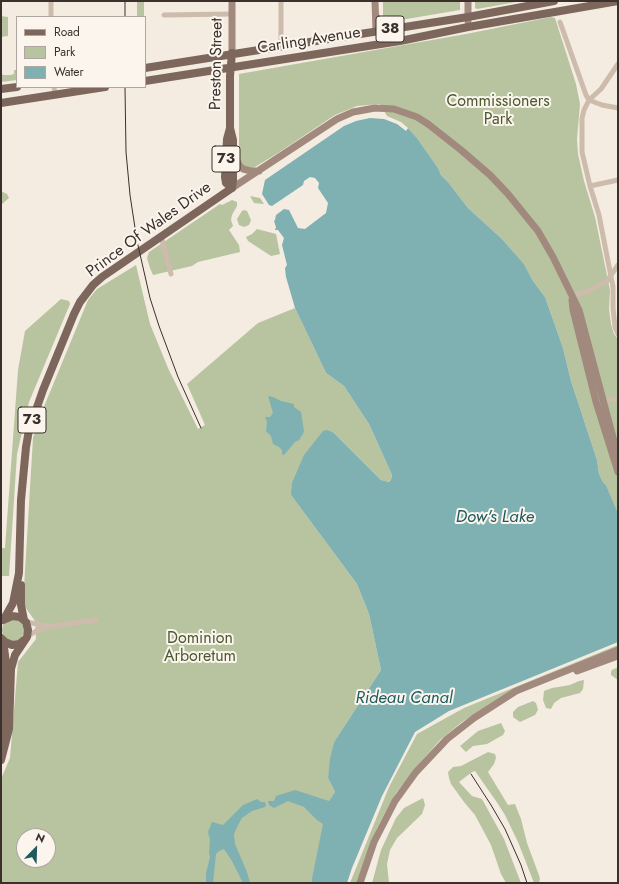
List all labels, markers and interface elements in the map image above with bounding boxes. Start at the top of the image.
legend [16,16,146,88]
road number: 38 [376,16,404,42]
street label: Preston Street [207,18,227,110]
text: Road [54,23,80,41]
street label: Carling Avenue [256,23,362,59]
text: Park [54,43,75,61]
text: Water [54,63,84,81]
park label: Commissioners Park [446,92,550,130]
road number: 73 [212,146,240,172]
street label: Prince Of Wales Drive [83,178,215,282]
road number: 73 [18,407,46,433]
water label: Dow's Lake [456,508,534,528]
park label: Dominion Arboretum [164,629,236,667]
water label: Rideau Canal [355,689,453,709]
north arrow [16,828,56,868]
text: N [33,829,47,847]

